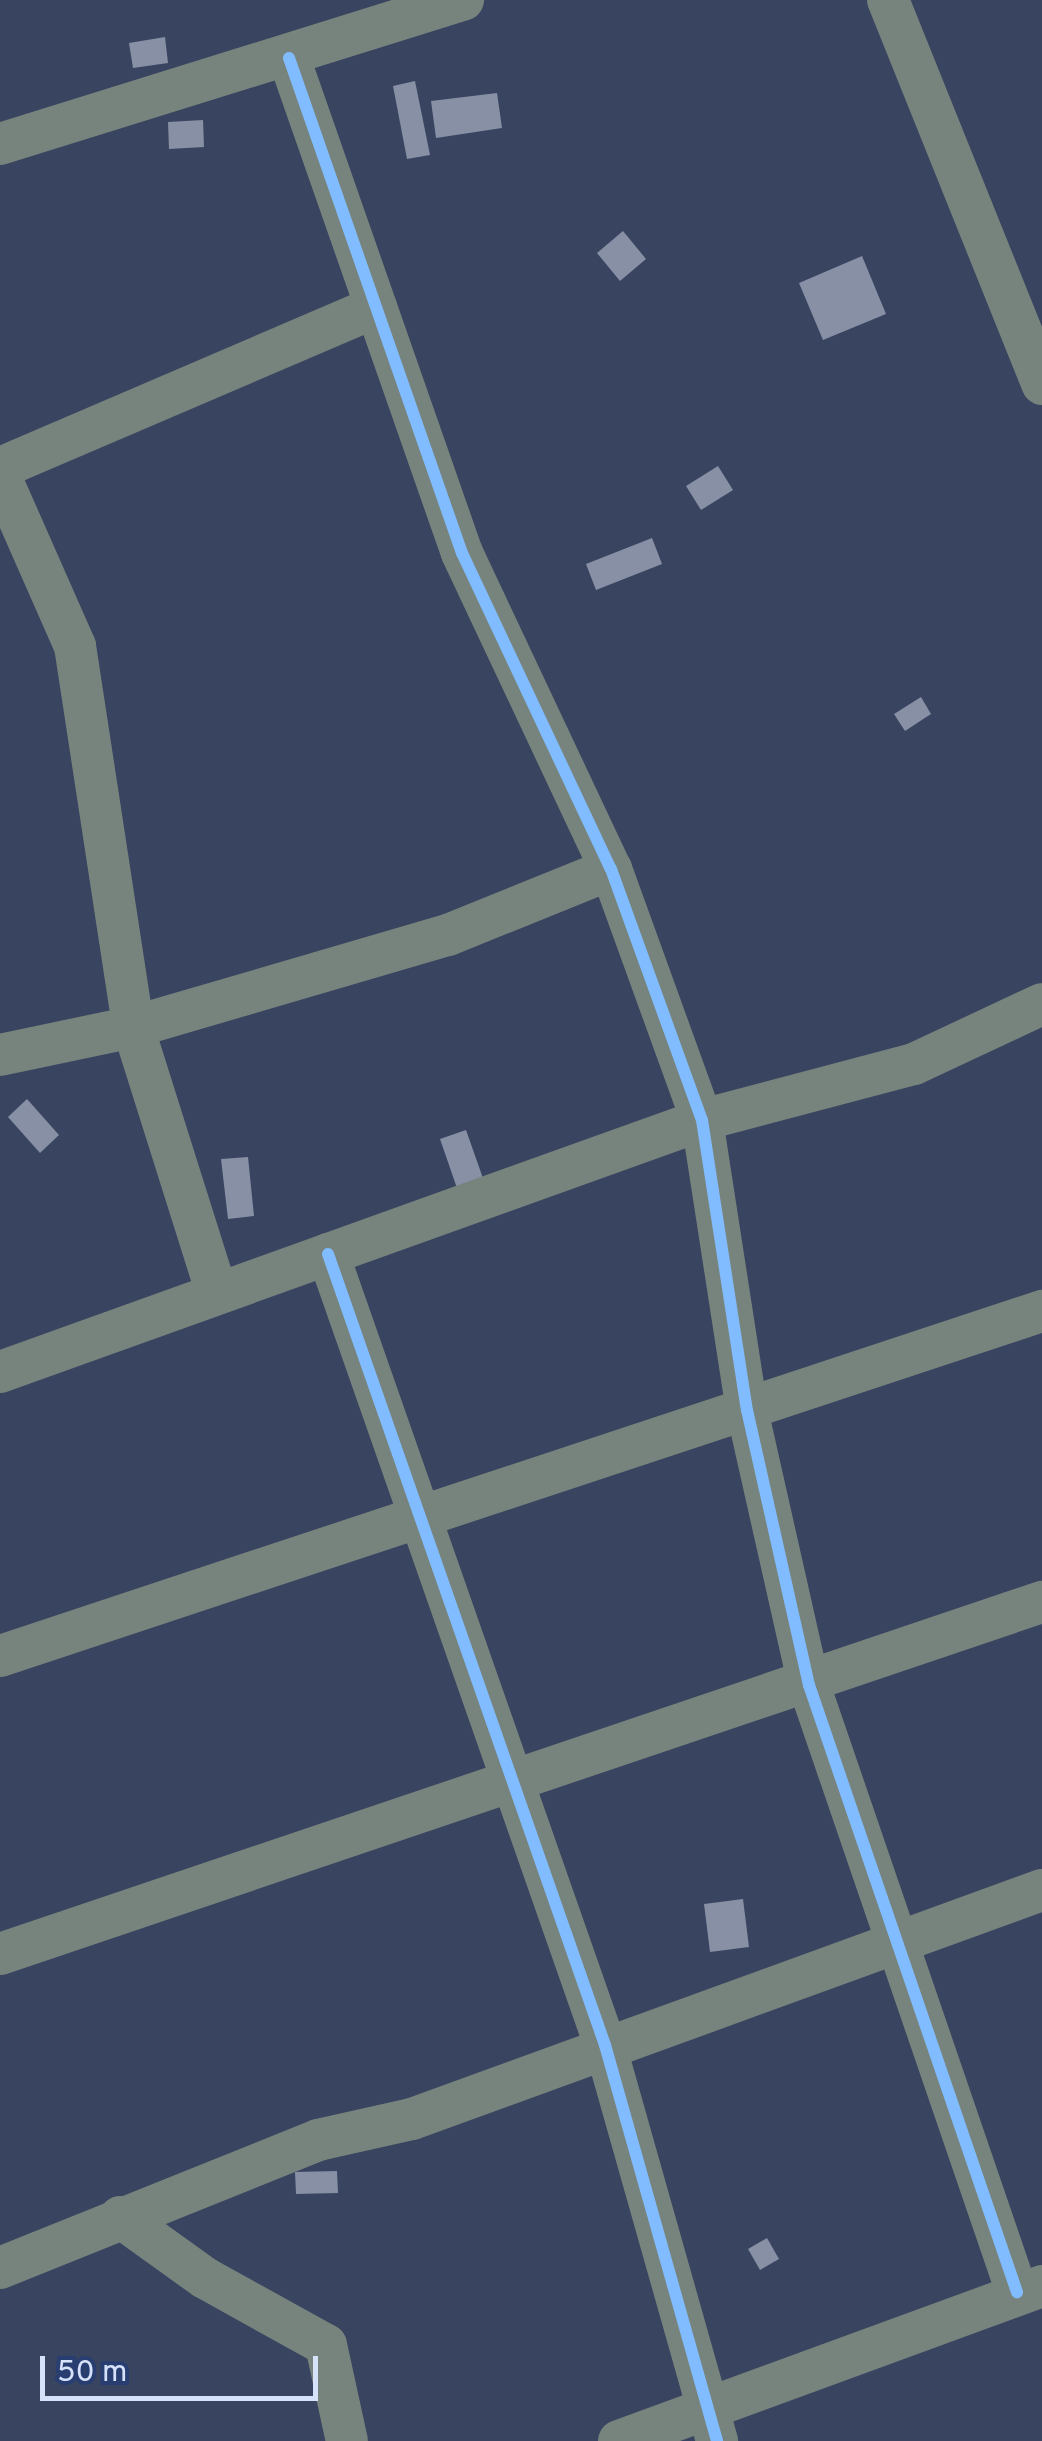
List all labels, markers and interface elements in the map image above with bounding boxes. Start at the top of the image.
scale bar [45,2336,322,2398]
text: 50 m [57,2355,127,2392]

